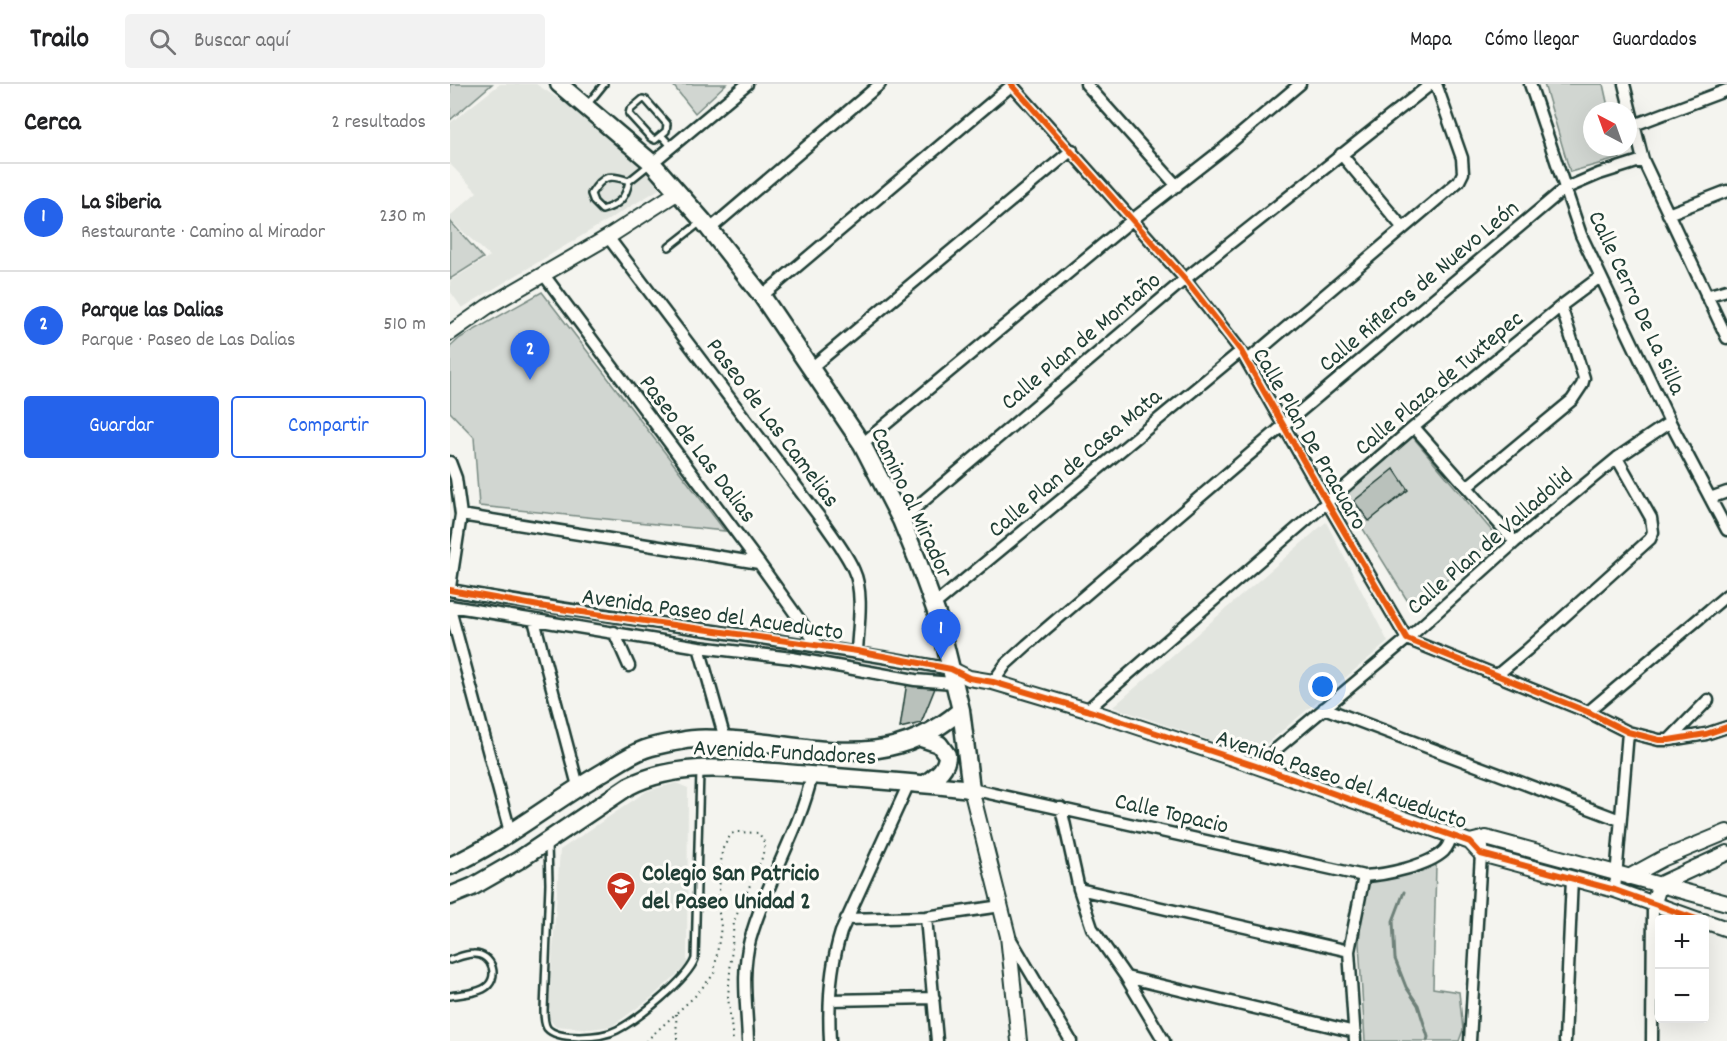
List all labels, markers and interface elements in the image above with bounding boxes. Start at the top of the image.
search box [125,14,545,68]
text: Trailo [30,21,89,61]
icon: search [146,25,179,58]
text: Buscar aquí [194,26,289,57]
text: Mapa [1410,26,1452,56]
text: Cómo llegar [1485,26,1579,56]
text: Guardados [1612,26,1697,56]
north arrow [1583,102,1637,156]
text: Cerca [24,105,81,142]
text: 2 resultados [331,109,426,137]
text: La Siberia [81,188,161,219]
street label: Calle Rifleros de Nuevo León [1312,193,1528,382]
text: 1 [41,203,46,231]
text: 230 m [379,203,426,231]
street label: Calle Cerro De La Silla [1578,206,1693,402]
text: Restaurante · Camino al Mirador [81,219,325,247]
street label: Calle Plan de Montaño [994,265,1169,420]
text: Parque las Dalias [81,296,224,327]
street label: Calle Plaza de Tuxtepec [1348,303,1532,465]
text: 2 [39,311,48,339]
text: 510 m [383,311,426,339]
text: Parque · Paseo de Las Dalias [81,327,295,355]
pin: 2 [510,330,550,380]
street label: Paseo de Las Camelias [696,332,847,516]
street label: Calle Plan De Pracuaro [1242,342,1374,537]
street label: Paseo de Las Dalias [629,368,764,531]
street label: Calle Plan de Casa Mata [982,381,1171,547]
button: Guardar [24,396,219,458]
button: Compartir [231,396,426,458]
street label: Camino al Mirador [860,422,960,584]
street label: Calle Plan de Valladolid [1400,460,1582,624]
street label: Avenida Paseo del Acueducto [580,581,845,651]
pin: 1 [922,610,960,659]
your location [1308,672,1337,701]
street label: Avenida Paseo del Acueducto [1211,722,1471,840]
street label: Avenida Fundadores [692,732,877,776]
street label: Calle Topacio [1111,785,1232,845]
place label: Colegio San Patricio del Paseo Unidad 2 [642,858,820,920]
school or university icon: Colegio San Patricio del Paseo Unidad 2 [605,870,637,912]
map controls [1655,915,1709,1023]
button: + [1655,915,1709,969]
button: − [1655,969,1709,1023]

